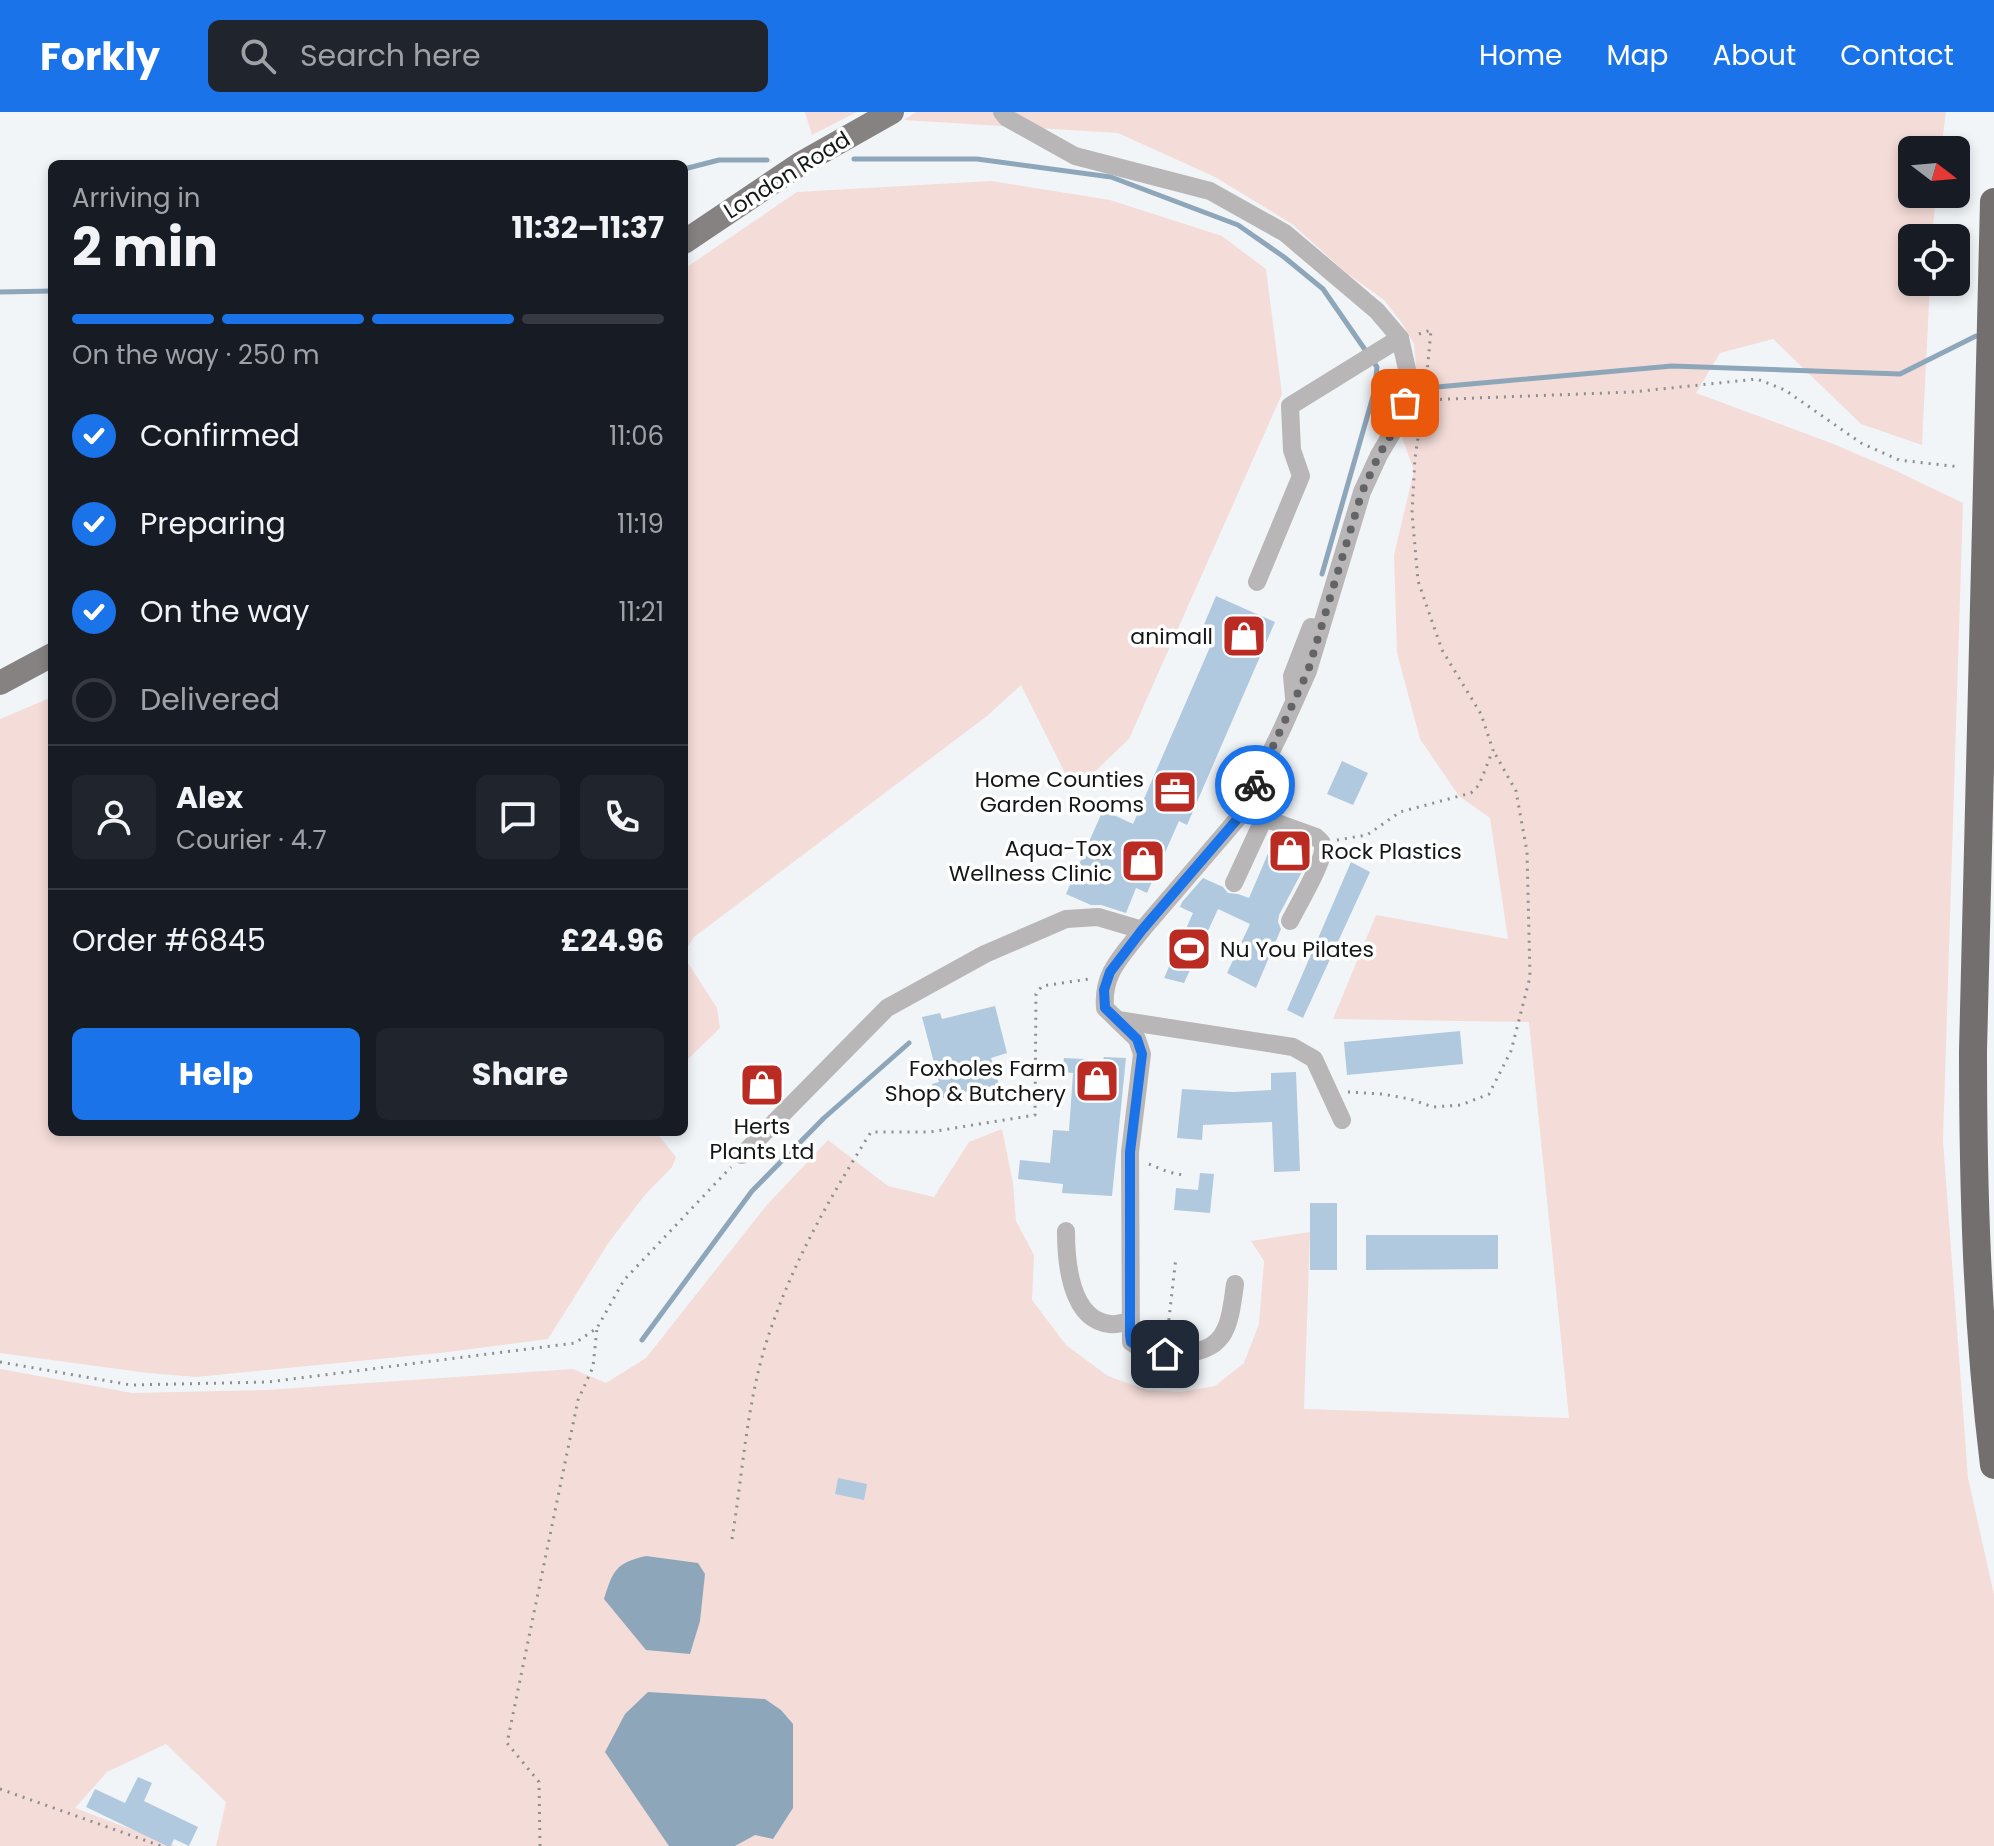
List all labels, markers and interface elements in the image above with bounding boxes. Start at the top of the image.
search box [208,20,768,92]
text: Forkly [40,30,160,83]
icon: search [236,34,280,78]
text: Search here [300,34,481,77]
text: Home [1479,36,1562,75]
text: Map [1606,36,1668,75]
text: About [1712,36,1796,75]
text: Contact [1840,36,1954,75]
street label: London Road [718,124,856,226]
north arrow [1898,136,1970,208]
map controls [1898,136,1970,296]
text: Arriving in [72,180,201,216]
text: 11:32–11:37 [512,206,664,249]
text: 2 min [72,211,218,284]
button: locate [1898,224,1970,296]
text: On the way · 250 m [72,337,319,373]
pin [1371,369,1439,437]
icon: bag [1383,381,1427,425]
icon: check [72,414,116,458]
text: Confirmed [140,414,300,457]
text: 11:06 [609,418,664,454]
icon: check [72,502,116,546]
text: Preparing [140,502,286,545]
text: 11:19 [617,506,664,542]
icon: check [72,590,116,634]
text: On the way [140,590,309,633]
text: 11:21 [619,594,664,630]
shop icon: animall [1220,612,1268,660]
place label: animall [1130,621,1213,652]
text: Delivered [140,678,280,721]
courier [1215,745,1295,825]
icon: bike [1233,763,1277,807]
place label: Home Counties Garden Rooms [975,764,1144,820]
office icon: Home Counties Garden Rooms [1151,768,1199,816]
button: person [72,775,156,859]
button: chat [476,775,560,859]
button: phone [580,775,664,859]
text: Alex [176,776,243,819]
text: Courier · 4.7 [176,822,327,858]
shop icon: Rock Plastics [1266,827,1314,875]
place label: Aqua-Tox Wellness Clinic [949,833,1112,889]
place label: Rock Plastics [1321,836,1462,867]
shop icon: Aqua-Tox Wellness Clinic [1119,837,1167,885]
text: Order #6845 [72,919,266,962]
text: £24.96 [561,919,664,962]
sports icon: Nu You Pilates [1165,925,1213,973]
place label: Nu You Pilates [1220,934,1374,965]
button: Help [72,1028,360,1120]
button: Share [376,1028,664,1120]
place label: Foxholes Farm Shop & Butchery [885,1053,1067,1109]
shop icon: Foxholes Farm Shop & Butchery [1073,1057,1121,1105]
shop icon: Herts Plants Ltd [738,1061,786,1109]
place label: Herts Plants Ltd [710,1111,814,1167]
pin [1131,1320,1199,1388]
icon: home [1143,1332,1187,1376]

